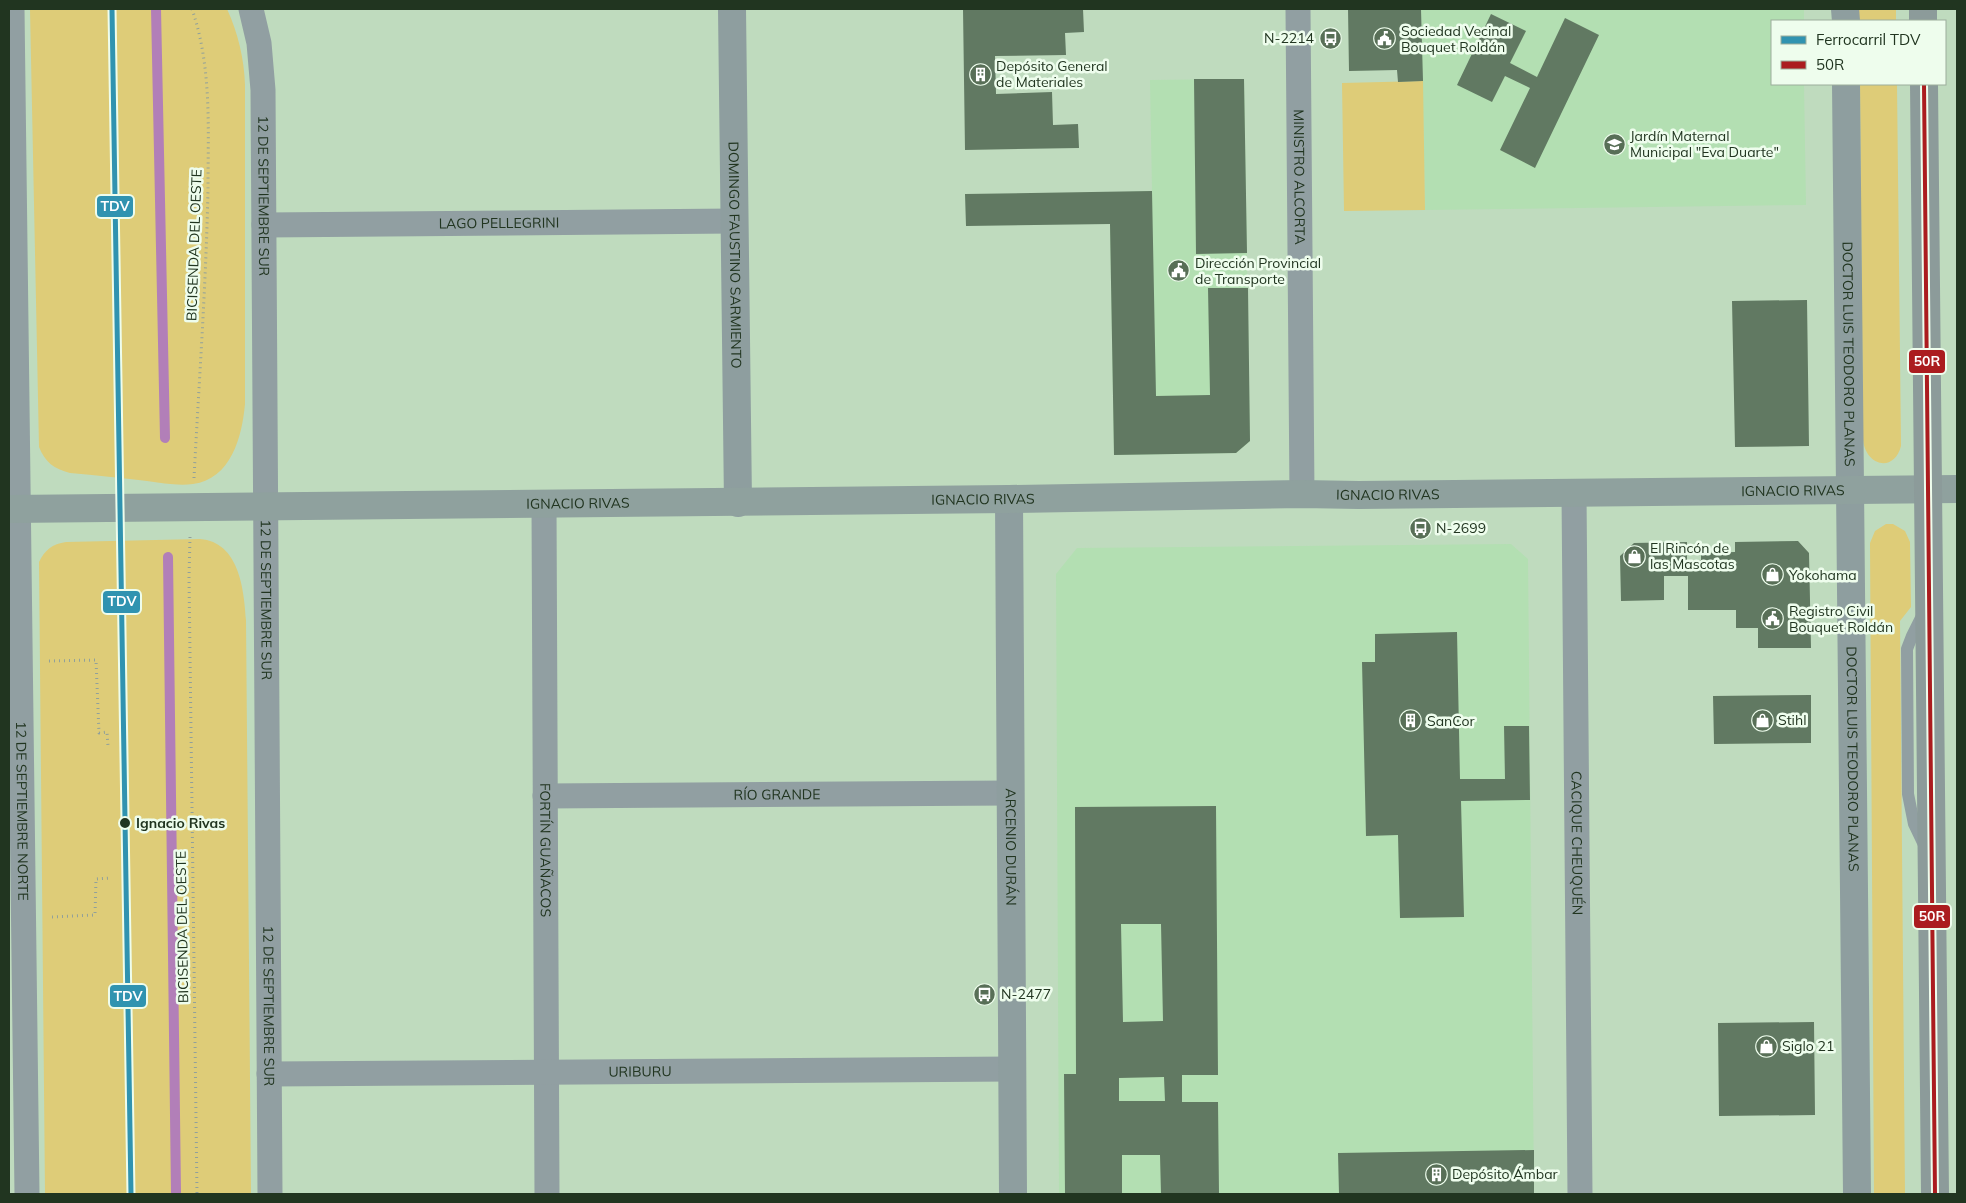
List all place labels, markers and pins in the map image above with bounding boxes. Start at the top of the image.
place label: Sociedad Vecinal Bouquet Roldán [1401,22,1511,56]
bus stop icon: N-2214 [1318,26,1342,50]
public building icon: Sociedad Vecinal Bouquet Roldán [1373,27,1397,51]
place label: N-2214 [1264,29,1315,47]
place label: Depósito General de Materiales [996,57,1108,91]
building icon: Depósito General de Materiales [968,62,992,86]
place label: Jardín Maternal Municipal "Eva Duarte" [1630,127,1779,161]
school or university icon: Jardín Maternal Municipal "Eva Duarte" [1602,132,1626,156]
place label: Dirección Provincial de Transporte [1195,254,1321,288]
public building icon: Dirección Provincial de Transporte [1167,259,1191,283]
bus stop icon: N-2699 [1408,516,1432,540]
place label: N-2699 [1436,519,1486,537]
place label: El Rincón de las Mascotas [1650,539,1735,573]
shop icon: El Rincón de las Mascotas [1622,544,1646,568]
shop icon: Yokohama [1761,563,1785,587]
place label: Yokohama [1788,566,1857,584]
place label: Registro Civil Bouquet Roldán [1789,602,1893,636]
public building icon: Registro Civil Bouquet Roldán [1761,607,1785,631]
shop icon: Stihl [1750,708,1774,732]
building icon: SanCor [1399,709,1423,733]
place label: Stihl [1778,711,1806,729]
place label: SanCor [1427,712,1475,730]
place label: Ignacio Rivas [136,814,225,832]
marker: Ignacio Rivas [118,816,132,830]
bus stop icon: N-2477 [973,982,997,1006]
place label: N-2477 [1001,985,1051,1003]
shop icon: Siglo 21 [1754,1034,1778,1058]
place label: Siglo 21 [1782,1037,1834,1055]
building icon: Depósito Ámbar [1424,1162,1448,1186]
place label: Depósito Ámbar [1452,1165,1559,1183]

